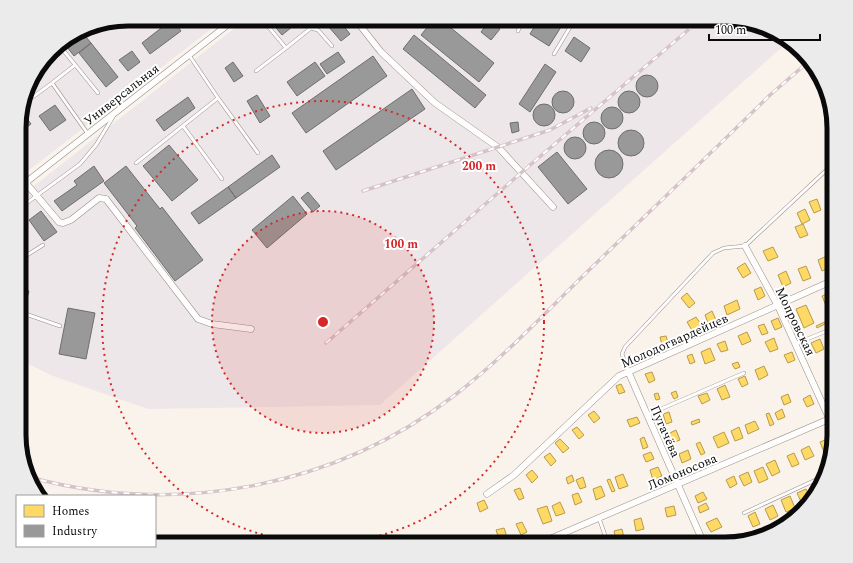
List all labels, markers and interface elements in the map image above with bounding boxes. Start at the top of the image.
scale bar [709,16,820,42]
text: 100 m [715,21,746,40]
street label: Универсальная [79,59,164,131]
text: 200 m [462,157,496,176]
text: 100 m [384,235,418,254]
street label: Мопровская [770,284,820,359]
street label: Молодогвардейцев [618,308,732,374]
centre of rings [316,315,330,329]
street label: Пугачёва [645,402,686,461]
street label: Ломоносова [644,448,721,496]
legend [16,495,156,547]
text: Homes [52,502,90,521]
text: Industry [52,522,98,541]

